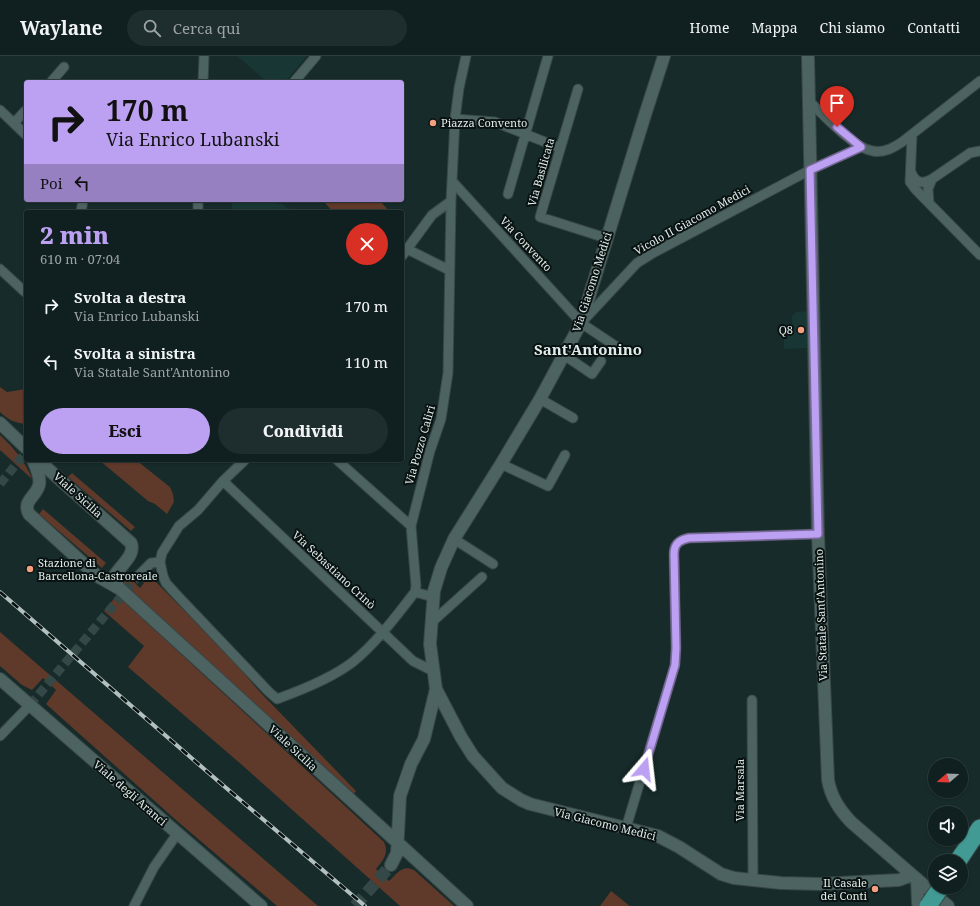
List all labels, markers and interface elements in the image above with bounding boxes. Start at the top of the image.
search box [127,10,407,46]
text: Waylane [20,15,103,41]
icon: search [141,17,163,39]
text: Cerca qui [173,18,240,38]
text: Home [690,18,729,37]
text: Mappa [751,18,798,37]
text: Chi siamo [820,18,885,37]
text: Contatti [907,18,960,37]
pin [820,86,854,127]
text: 170 m [106,91,188,129]
icon: arrive [826,92,848,114]
icon: right [40,96,92,148]
place label: Piazza Convento [441,115,527,130]
marker: Piazza Convento [428,118,438,128]
text: Via Enrico Lubanski [106,127,280,151]
street label: Via Basilicata [524,136,557,208]
icon: left [71,172,93,194]
text: Poi [40,173,63,193]
street label: Vicolo II Giacomo Medici [631,181,753,258]
street label: Via Convento [497,213,556,274]
text: 2 min [40,218,109,251]
button: close [346,223,388,265]
street label: Via Giacomo Medici [568,229,615,334]
text: 610 m · 07:04 [40,250,120,268]
text: Svolta a destra [74,287,186,307]
icon: right [40,295,62,317]
text: 170 m [345,296,388,316]
text: Via Enrico Lubanski [74,307,199,325]
place label: Q8 [779,322,793,337]
marker: Q8 [796,325,806,335]
district label: Sant'Antonino [534,339,642,359]
text: Svolta a sinistra [74,343,196,363]
icon: left [40,351,62,373]
text: 110 m [345,352,388,372]
text: Via Statale Sant'Antonino [74,363,230,381]
street label: Via Pozzo Caliri [401,403,438,486]
button: Esci [40,408,210,454]
button: Condividi [218,408,388,454]
street label: Viale Sicilia [51,469,106,521]
street label: Via Sebastiano Crinò [290,527,379,612]
street label: Via Statale Sant'Antonino [811,549,830,681]
place label: Stazione di Barcellona-Castroreale [38,555,158,583]
marker: Stazione di Barcellona-Castroreale [25,564,35,574]
street label: Viale Sicilia [266,721,321,774]
position arrow [623,748,665,790]
street label: Viale degli Aranci [90,757,171,829]
north arrow [928,758,968,798]
map controls [928,758,968,894]
street label: Via Marsala [732,759,747,821]
street label: Via Giacomo Medici [553,804,658,844]
button: sound [928,806,968,846]
button: layers [928,854,968,894]
place label: Il Casale dei Conti [820,875,867,903]
marker: Il Casale dei Conti [870,884,880,894]

